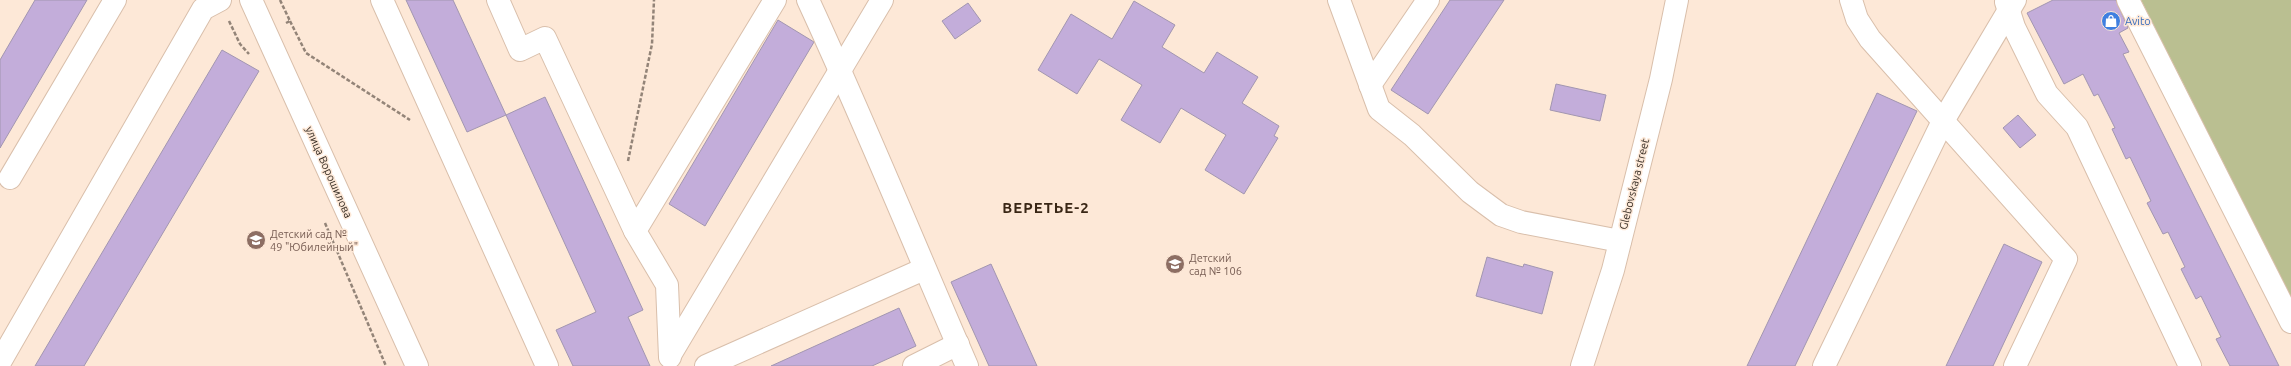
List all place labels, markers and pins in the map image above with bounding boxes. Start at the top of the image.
shop icon: Avito [2100,10,2122,32]
place label: Avito [2125,15,2151,27]
place label: Детский сад № 49 "Юбилейный" [270,228,358,253]
school or university icon: Детский сад № 49 "Юбилейный" [245,229,267,251]
place label: Детский сад № 106 [1189,252,1242,277]
school or university icon: Детский сад № 106 [1164,253,1186,275]

